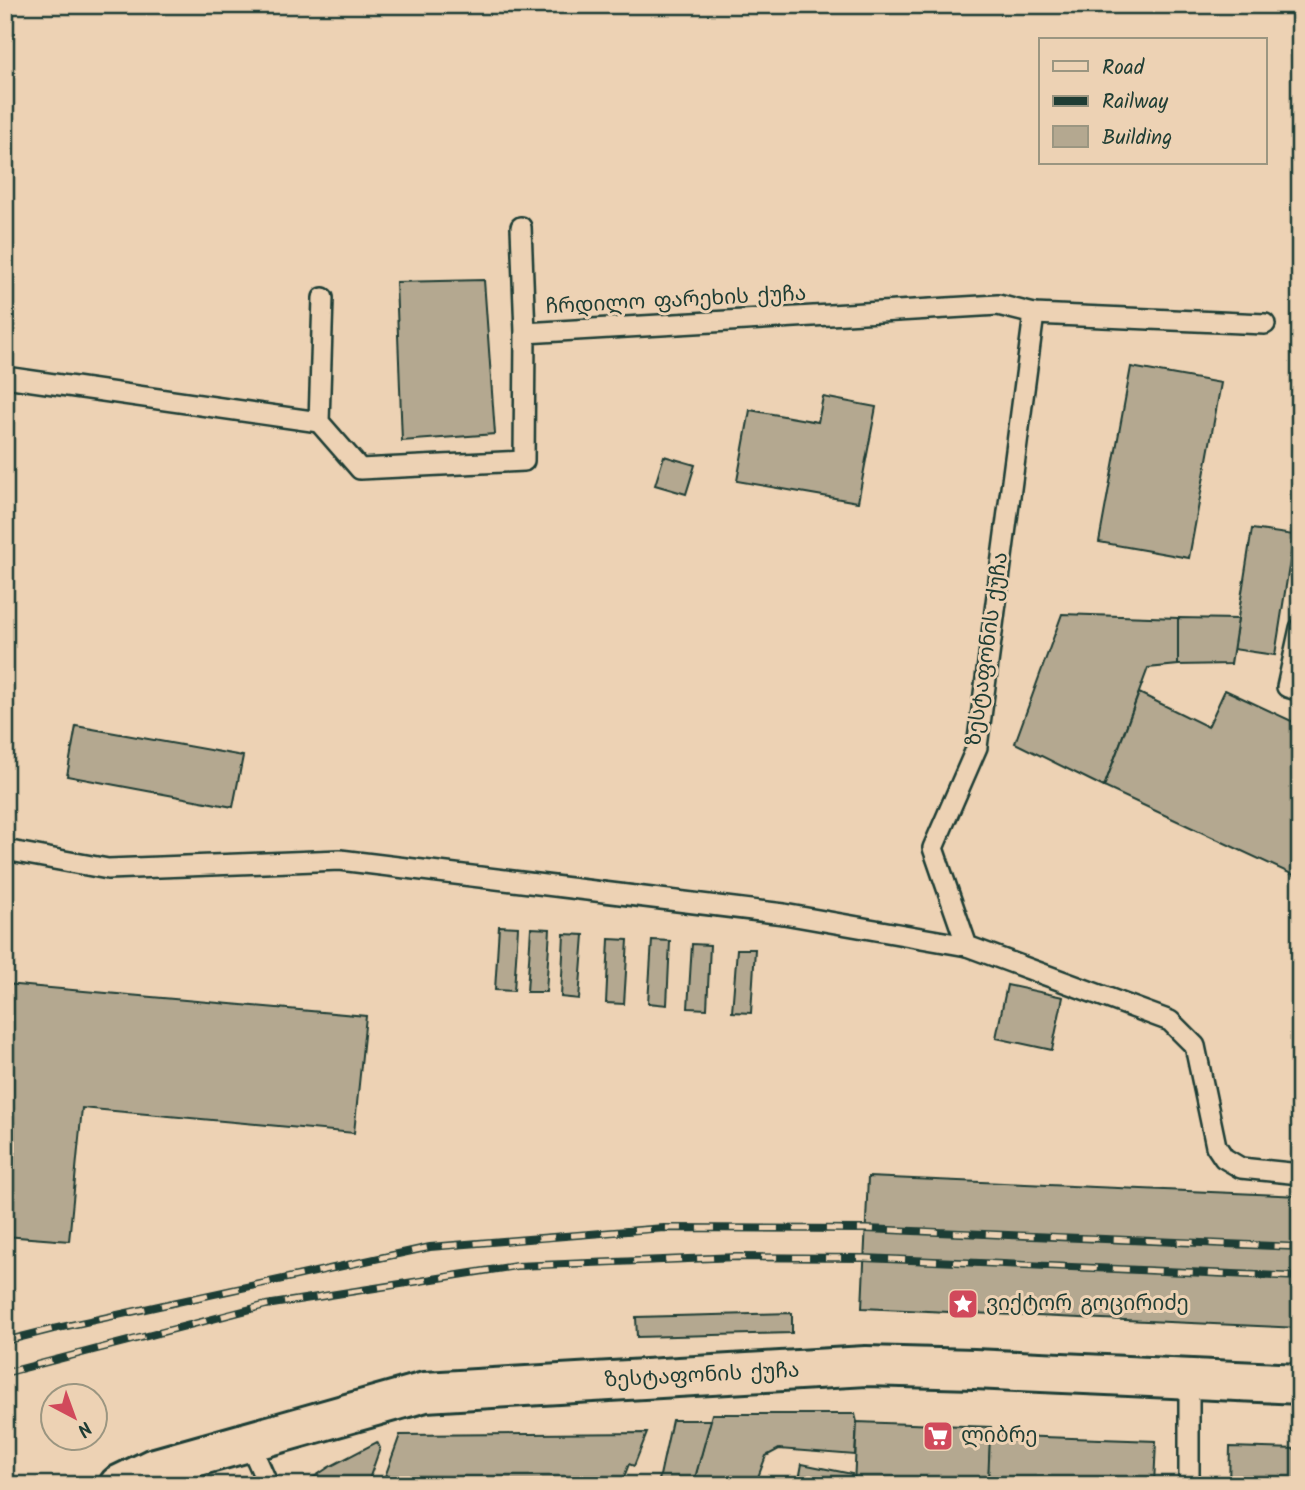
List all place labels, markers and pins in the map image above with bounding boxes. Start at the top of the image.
place icon: ვიქტორ გოცირიძე [946,1287,980,1321]
place label: ვიქტორ გოცირიძე [986,1288,1189,1321]
supermarket icon: ლიბრე [921,1419,955,1453]
place label: ლიბრე [961,1420,1038,1453]

